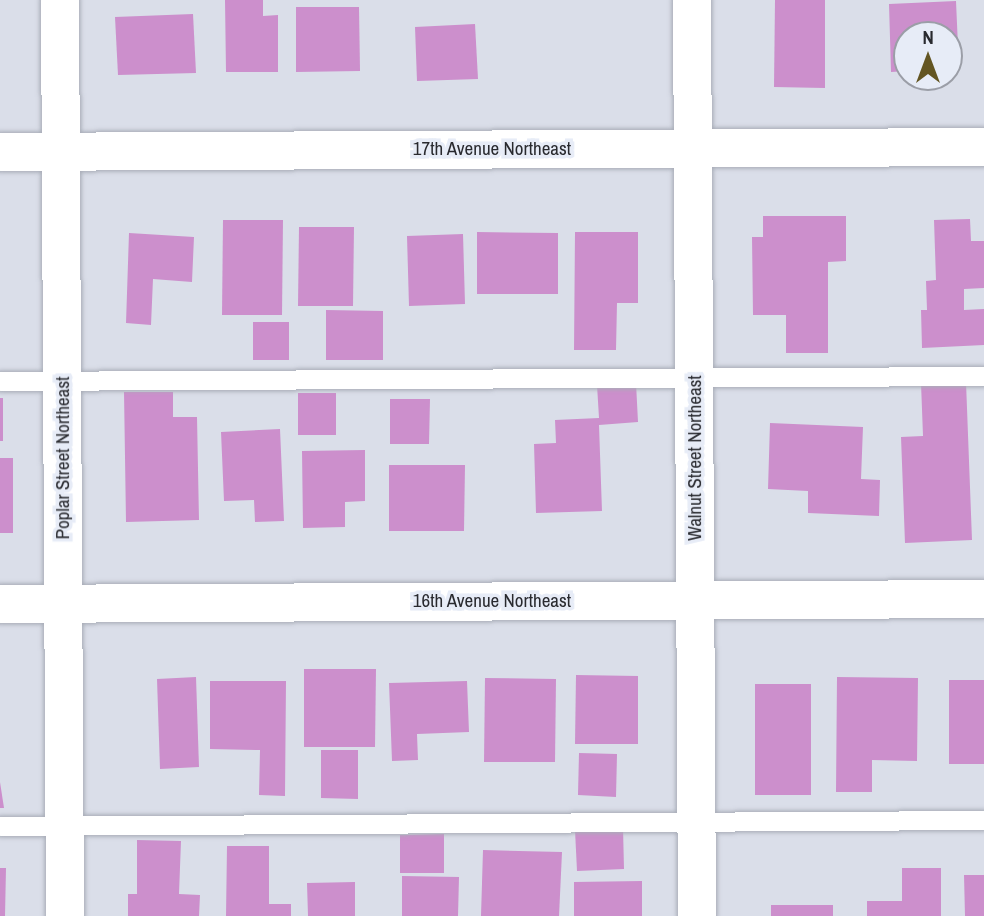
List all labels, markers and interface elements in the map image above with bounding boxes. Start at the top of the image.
north arrow [893,21,963,91]
text: N [922,24,934,50]
street label: 17th Avenue Northeast [412,138,572,160]
street label: Walnut Street Northeast [684,375,706,541]
street label: Poplar Street Northeast [52,377,74,539]
street label: 16th Avenue Northeast [412,590,572,612]

